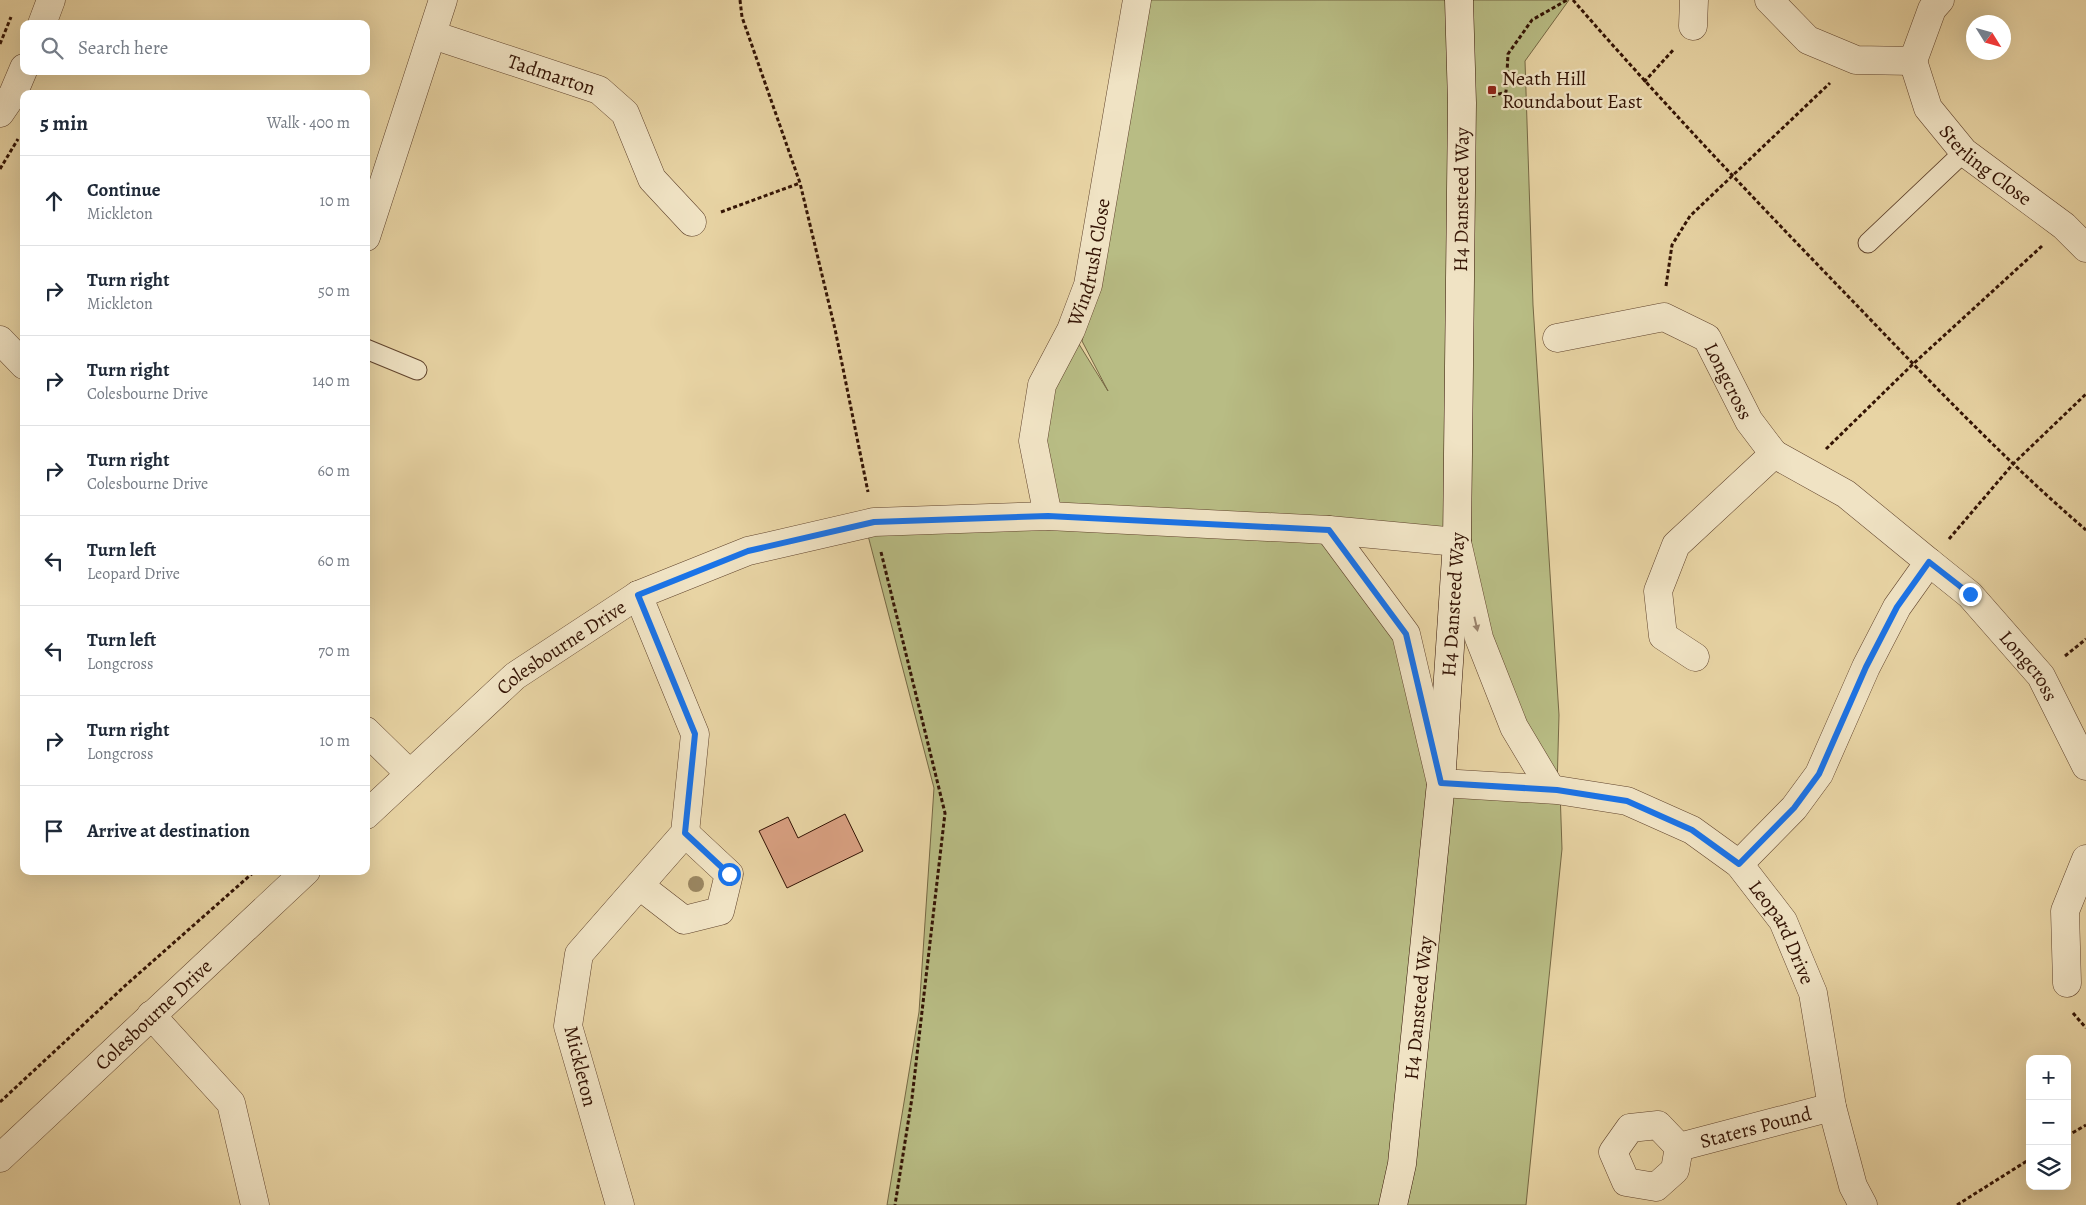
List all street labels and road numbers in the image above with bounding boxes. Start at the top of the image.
street label: Tadmarton [504,48,599,102]
street label: Sterling Close [1933,119,2037,212]
street label: H4 Dansteed Way [1447,126,1476,272]
street label: Windrush Close [1060,196,1117,331]
street label: Longcross [1697,338,1759,424]
street label: H4 Dansteed Way [1435,531,1471,677]
street label: Colesbourne Drive [490,594,631,701]
street label: Longcross [1993,625,2064,706]
street label: Leopard Drive [1742,874,1821,989]
street label: H4 Dansteed Way [1398,933,1439,1081]
street label: Colesbourne Drive [89,953,218,1076]
street label: Mickleton [557,1023,604,1109]
street label: Staters Pound [1697,1100,1815,1155]

